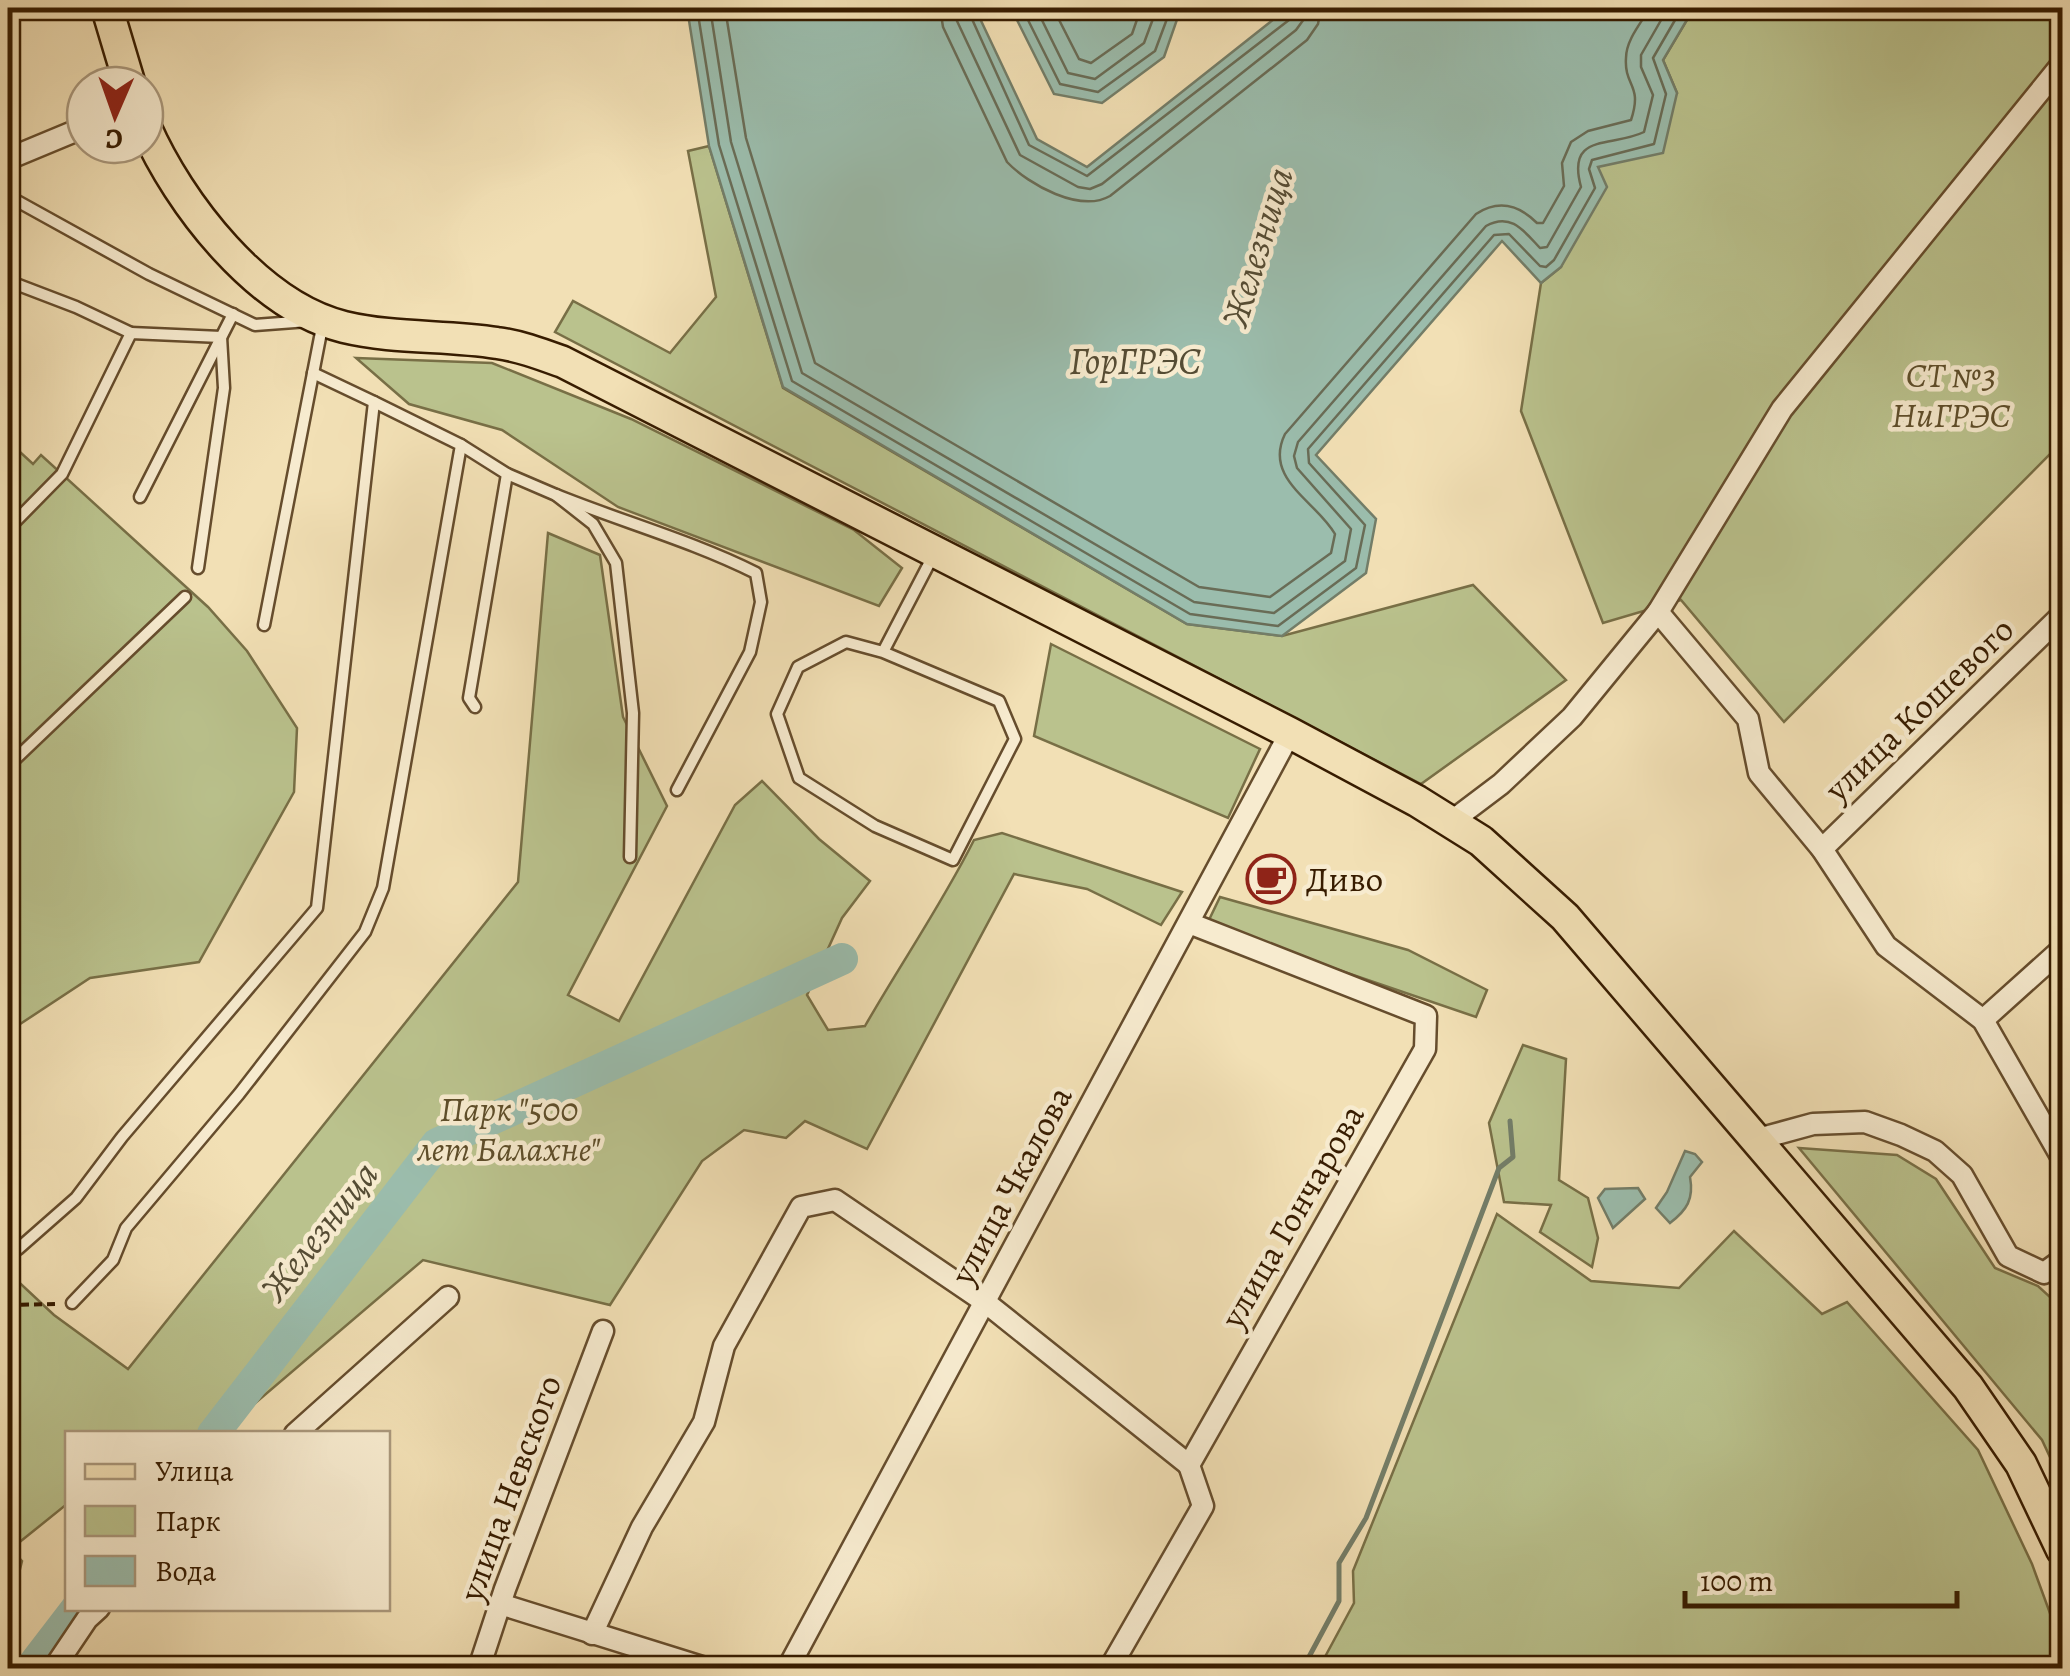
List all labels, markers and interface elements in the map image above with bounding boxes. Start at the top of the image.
north arrow [65,65,165,165]
text: С [105,120,123,158]
water label: Железница [1208,161,1306,334]
water label: ГорГРЭС [1069,335,1201,387]
park label: СТ №3 НиГРЭС [1891,351,2011,439]
street label: улица Кошевого [1813,606,2024,813]
cafe icon: Диво [1245,853,1297,905]
place label: Диво [1306,855,1383,903]
street label: улица Чкалова [938,1077,1083,1294]
park label: Парк "500 лет Балахне" [416,1085,601,1173]
street label: улица Гончарова [1208,1095,1376,1338]
water label: Железница [247,1150,390,1313]
street label: улица Невского [447,1368,573,1609]
legend [65,1431,390,1611]
text: Улица [155,1451,234,1491]
text: Парк [155,1501,221,1541]
scale bar [1685,1546,1958,1608]
text: Вода [155,1551,217,1591]
text: 100 m [1700,1561,1773,1601]

